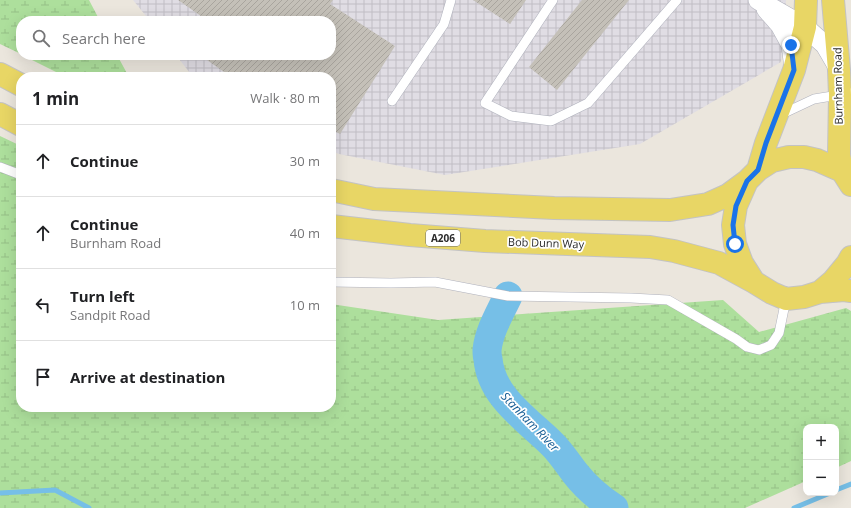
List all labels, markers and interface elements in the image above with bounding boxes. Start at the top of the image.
search box [16,16,336,60]
icon: search [30,27,52,49]
text: Search here [62,28,146,48]
route end [782,36,800,54]
street label: Burnham Road [829,47,846,125]
text: 1 min [32,87,79,110]
text: Walk · 80 m [250,89,320,107]
icon: ahead [32,150,54,172]
text: Continue [70,151,138,171]
text: 30 m [290,152,320,170]
text: Continue [70,214,138,234]
icon: ahead [32,222,54,244]
text: 40 m [290,224,320,242]
road number: A206 [426,230,460,246]
text: Burnham Road [70,234,161,252]
street label: Bob Dunn Way [508,234,585,251]
route start [726,235,744,253]
text: Turn left [70,286,135,306]
icon: left [32,294,54,316]
text: 10 m [290,296,320,314]
text: Sandpit Road [70,306,151,324]
icon: arrive [32,366,54,388]
text: Arrive at destination [70,367,225,387]
water label: Stanham River [497,388,564,456]
map controls [803,424,839,496]
button: + [803,424,839,460]
button: − [803,460,839,496]

